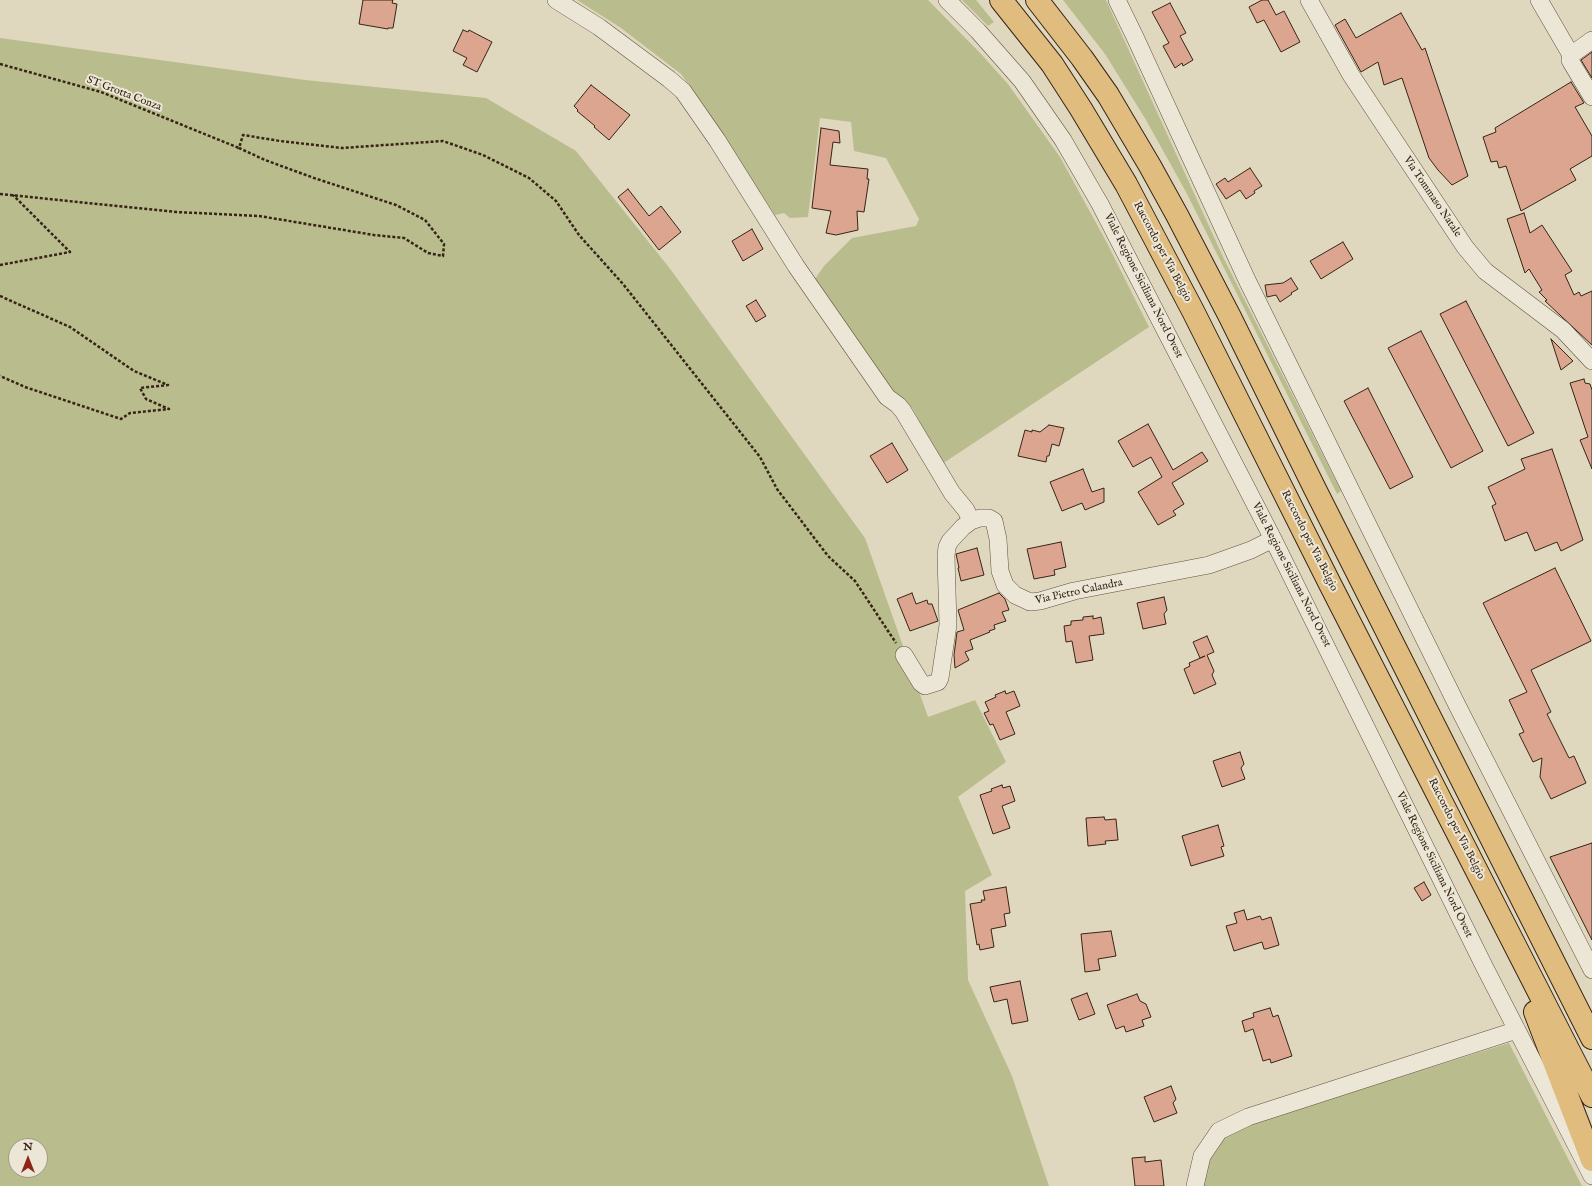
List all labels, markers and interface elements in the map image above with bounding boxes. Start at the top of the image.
street label: ST Grotta Conza [85,74,163,114]
street label: Via Tommaso Natale [1400,154,1464,240]
street label: Raccordo per Via Belgio [1130,200,1194,304]
street label: Viale Regione Siciliana Nord Ovest [1101,211,1185,361]
street label: Raccordo per Via Belgio [1278,488,1340,594]
street label: Viale Regione Siciliana Nord Ovest [1249,500,1333,650]
street label: Via Pietro Calandra [1034,576,1124,608]
street label: Raccordo per Via Belgio [1425,776,1487,882]
street label: Viale Regione Siciliana Nord Ovest [1393,790,1475,940]
north arrow [8,1138,48,1178]
text: N [23,1140,33,1154]

